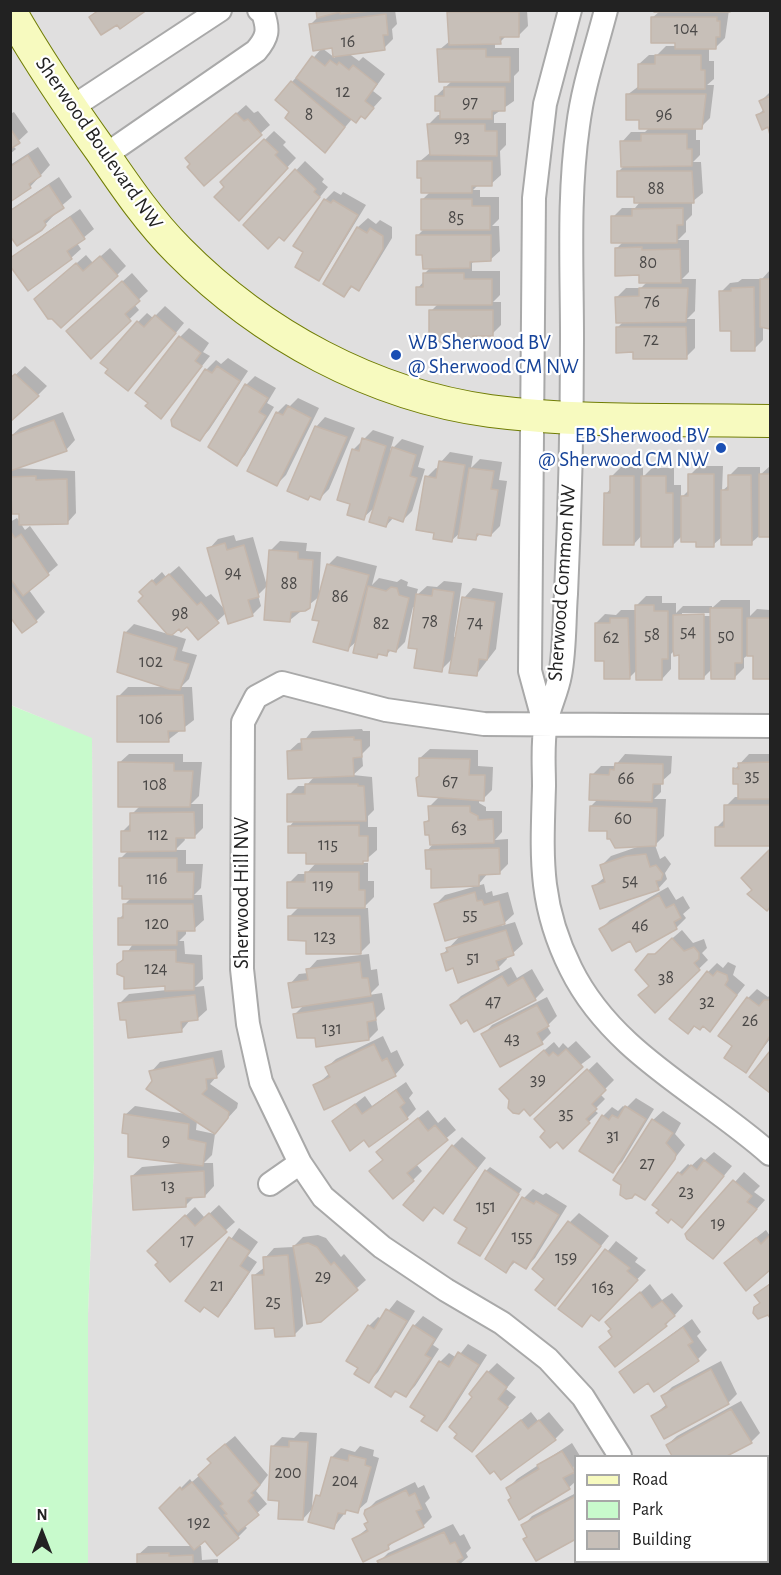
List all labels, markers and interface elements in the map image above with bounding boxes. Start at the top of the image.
house number: 104 [674,18,698,40]
house number: 16 [341,31,355,53]
street label: Sherwood Boulevard NW [30,52,168,234]
house number: 12 [336,81,350,103]
house number: 97 [462,92,478,114]
house number: 8 [305,104,313,126]
house number: 96 [656,104,672,126]
house number: 93 [454,126,470,148]
house number: 88 [647,178,665,200]
house number: 85 [448,207,464,229]
house number: 80 [639,252,657,274]
house number: 76 [644,291,660,313]
house number: 72 [643,329,659,351]
place label: WB Sherwood BV @ Sherwood CM NW [408,330,579,380]
marker: WB Sherwood BV @ Sherwood CM NW [389,348,403,362]
place label: EB Sherwood BV @ Sherwood CM NW [538,423,709,473]
marker: EB Sherwood BV @ Sherwood CM NW [714,441,728,455]
street label: Sherwood Common NW [543,484,581,682]
house number: 94 [224,562,242,584]
house number: 88 [280,573,298,595]
house number: 86 [332,586,348,608]
house number: 98 [172,603,188,625]
house number: 78 [422,611,438,633]
house number: 74 [467,612,483,634]
house number: 82 [373,613,389,635]
house number: 54 [680,621,696,643]
house number: 58 [644,624,660,646]
house number: 50 [717,625,735,647]
house number: 62 [603,627,619,649]
house number: 102 [139,651,163,673]
house number: 106 [139,708,163,730]
house number: 35 [745,765,759,787]
house number: 66 [618,768,634,790]
house number: 67 [442,771,458,793]
house number: 108 [143,774,167,796]
house number: 60 [614,808,632,830]
street label: Sherwood Hill NW [229,817,255,969]
house number: 63 [451,817,467,839]
house number: 112 [148,824,168,846]
house number: 115 [318,834,338,856]
house number: 116 [147,868,167,890]
house number: 54 [622,870,638,892]
house number: 119 [313,875,333,897]
house number: 55 [462,904,478,926]
house number: 120 [145,913,169,935]
house number: 46 [631,915,649,937]
house number: 123 [314,926,336,948]
house number: 51 [466,947,480,969]
house number: 124 [144,958,168,980]
house number: 38 [658,967,674,989]
house number: 47 [485,991,501,1013]
house number: 32 [699,991,715,1013]
house number: 26 [742,1010,758,1032]
house number: 131 [322,1018,342,1040]
house number: 43 [504,1028,520,1050]
house number: 39 [530,1069,546,1091]
house number: 35 [559,1103,573,1125]
house number: 31 [606,1125,620,1147]
house number: 9 [162,1130,170,1152]
house number: 27 [639,1153,655,1175]
house number: 13 [161,1175,175,1197]
house number: 23 [678,1181,694,1203]
house number: 151 [476,1196,496,1218]
house number: 19 [711,1213,725,1235]
house number: 155 [511,1226,533,1248]
house number: 17 [180,1230,194,1252]
house number: 159 [555,1247,577,1269]
house number: 29 [315,1266,331,1288]
house number: 21 [210,1275,224,1297]
house number: 163 [592,1277,614,1299]
house number: 25 [265,1291,281,1313]
legend [574,1455,769,1563]
house number: 200 [274,1462,302,1484]
house number: 204 [332,1470,358,1492]
text: Road [632,1471,668,1489]
text: Park [632,1501,663,1519]
north arrow [12,1503,72,1563]
text: N [36,1507,48,1523]
house number: 192 [188,1512,210,1534]
text: Building [632,1531,691,1549]

